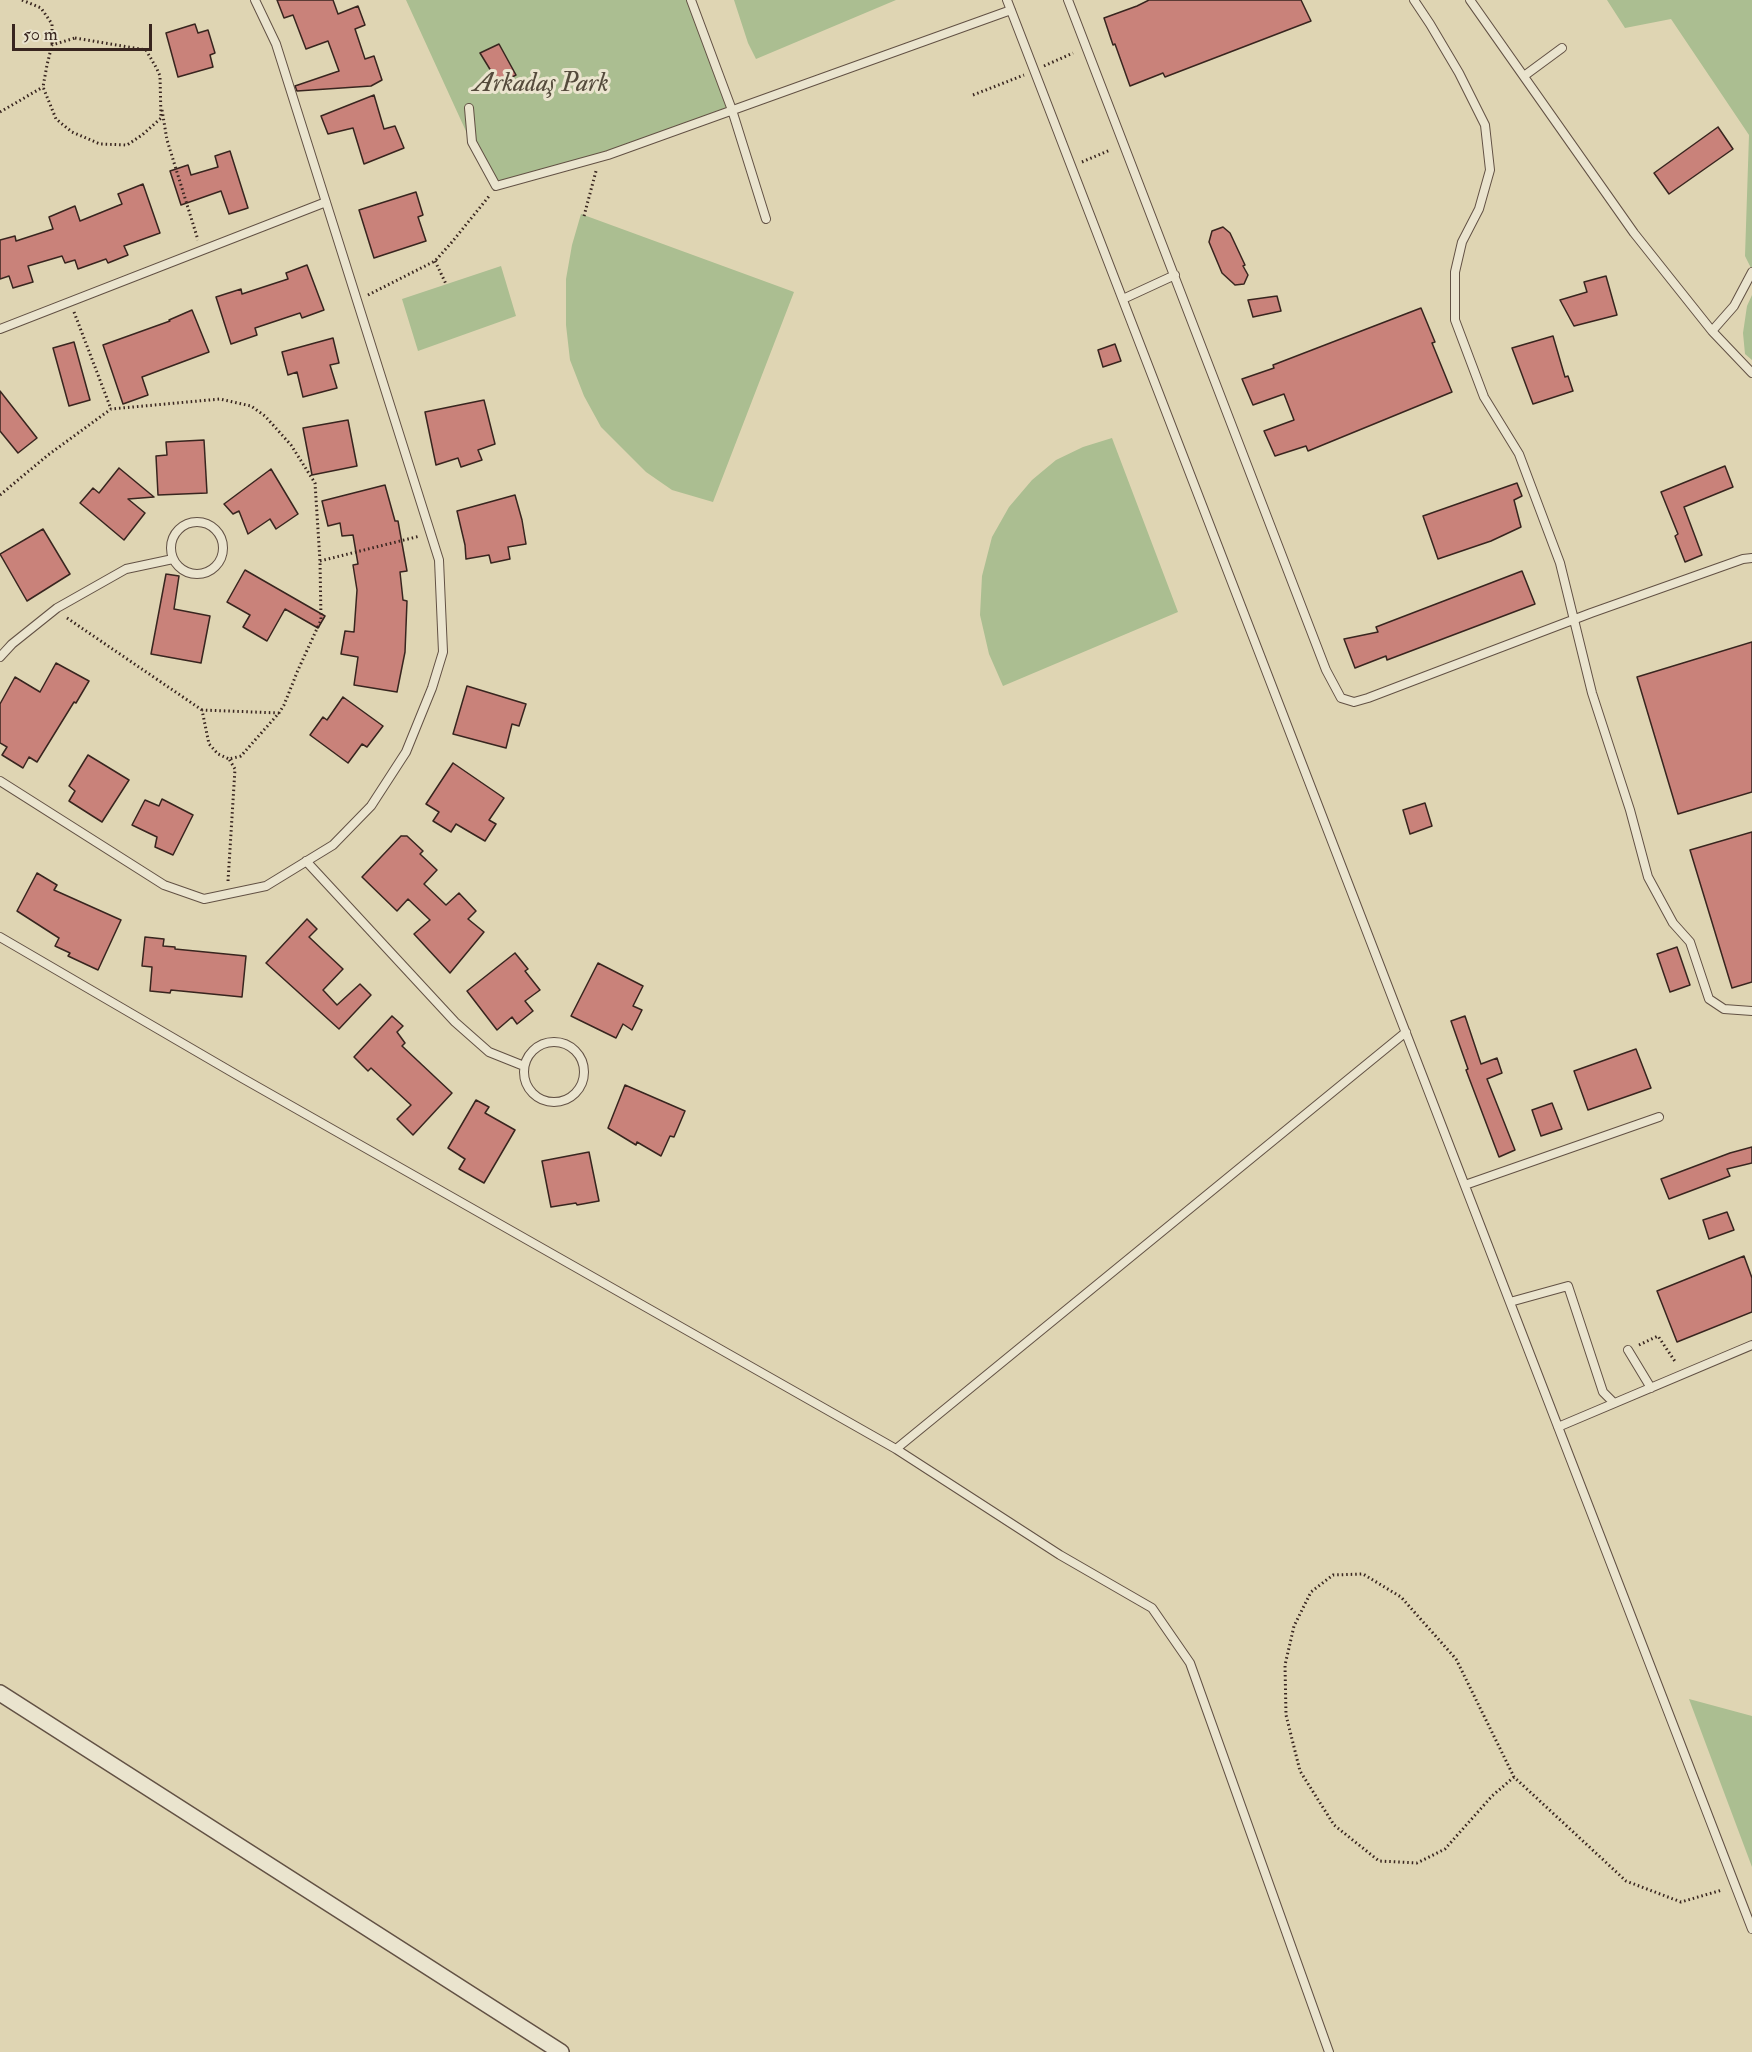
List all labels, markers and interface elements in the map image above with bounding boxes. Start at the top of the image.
scale bar [15,12,154,50]
text: 50 m [23,23,58,46]
park label: Arkadaş Park [473,69,609,101]

